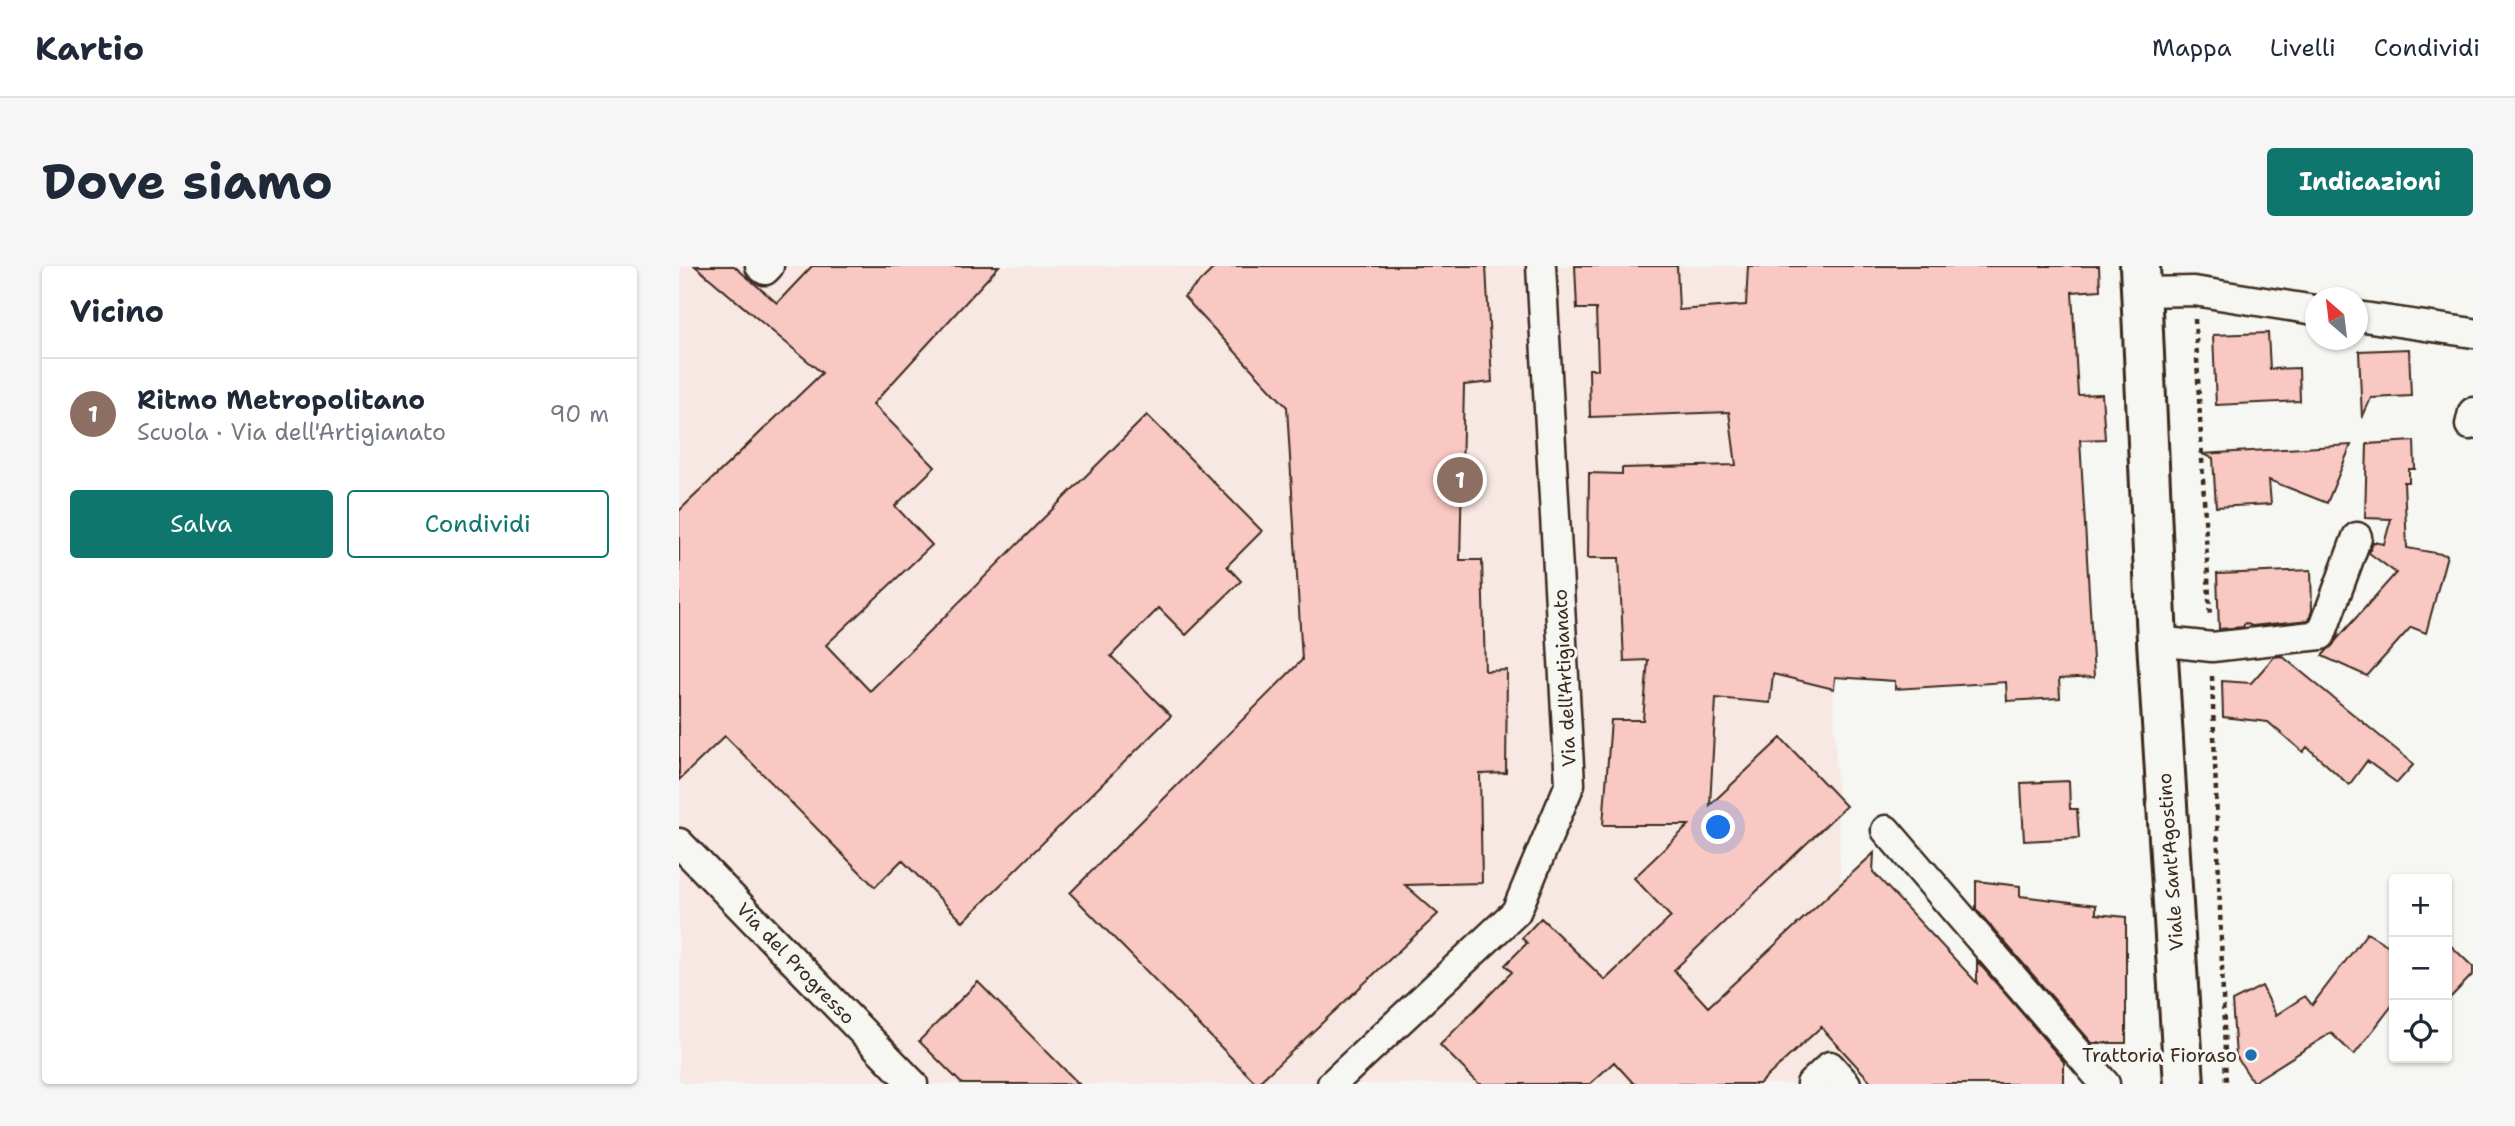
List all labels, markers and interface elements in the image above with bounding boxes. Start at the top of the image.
text: Kartio [35,26,144,71]
text: Mappa [2152,32,2232,64]
text: Livelli [2270,32,2336,64]
text: Condividi [2374,32,2480,64]
button: Indicazioni [2267,148,2473,216]
text: Dove siamo [42,149,333,215]
north arrow [2305,287,2368,350]
text: Vicino [70,291,164,332]
text: Ritmo Metropolitano [137,382,425,417]
text: 1 [88,399,98,429]
text: 90 m [549,399,609,429]
text: Scuola · Via dell'Artigianato [137,417,446,447]
pin: 1 [1437,454,1483,506]
button: Salva [70,490,333,558]
button: Condividi [347,490,609,558]
street label: Via dell'Artigianato [1547,588,1582,767]
street label: Viale Sant'Agostino [2152,772,2189,952]
your location [1701,810,1735,844]
map controls [2389,874,2452,1063]
button: + [2389,874,2452,937]
street label: Via del Progresso [731,897,860,1030]
button: − [2389,937,2452,1000]
button: locate [2389,1000,2452,1063]
place label: Trattoria Fioraso [2082,1043,2237,1068]
marker: Trattoria Fioraso [2243,1047,2259,1063]

